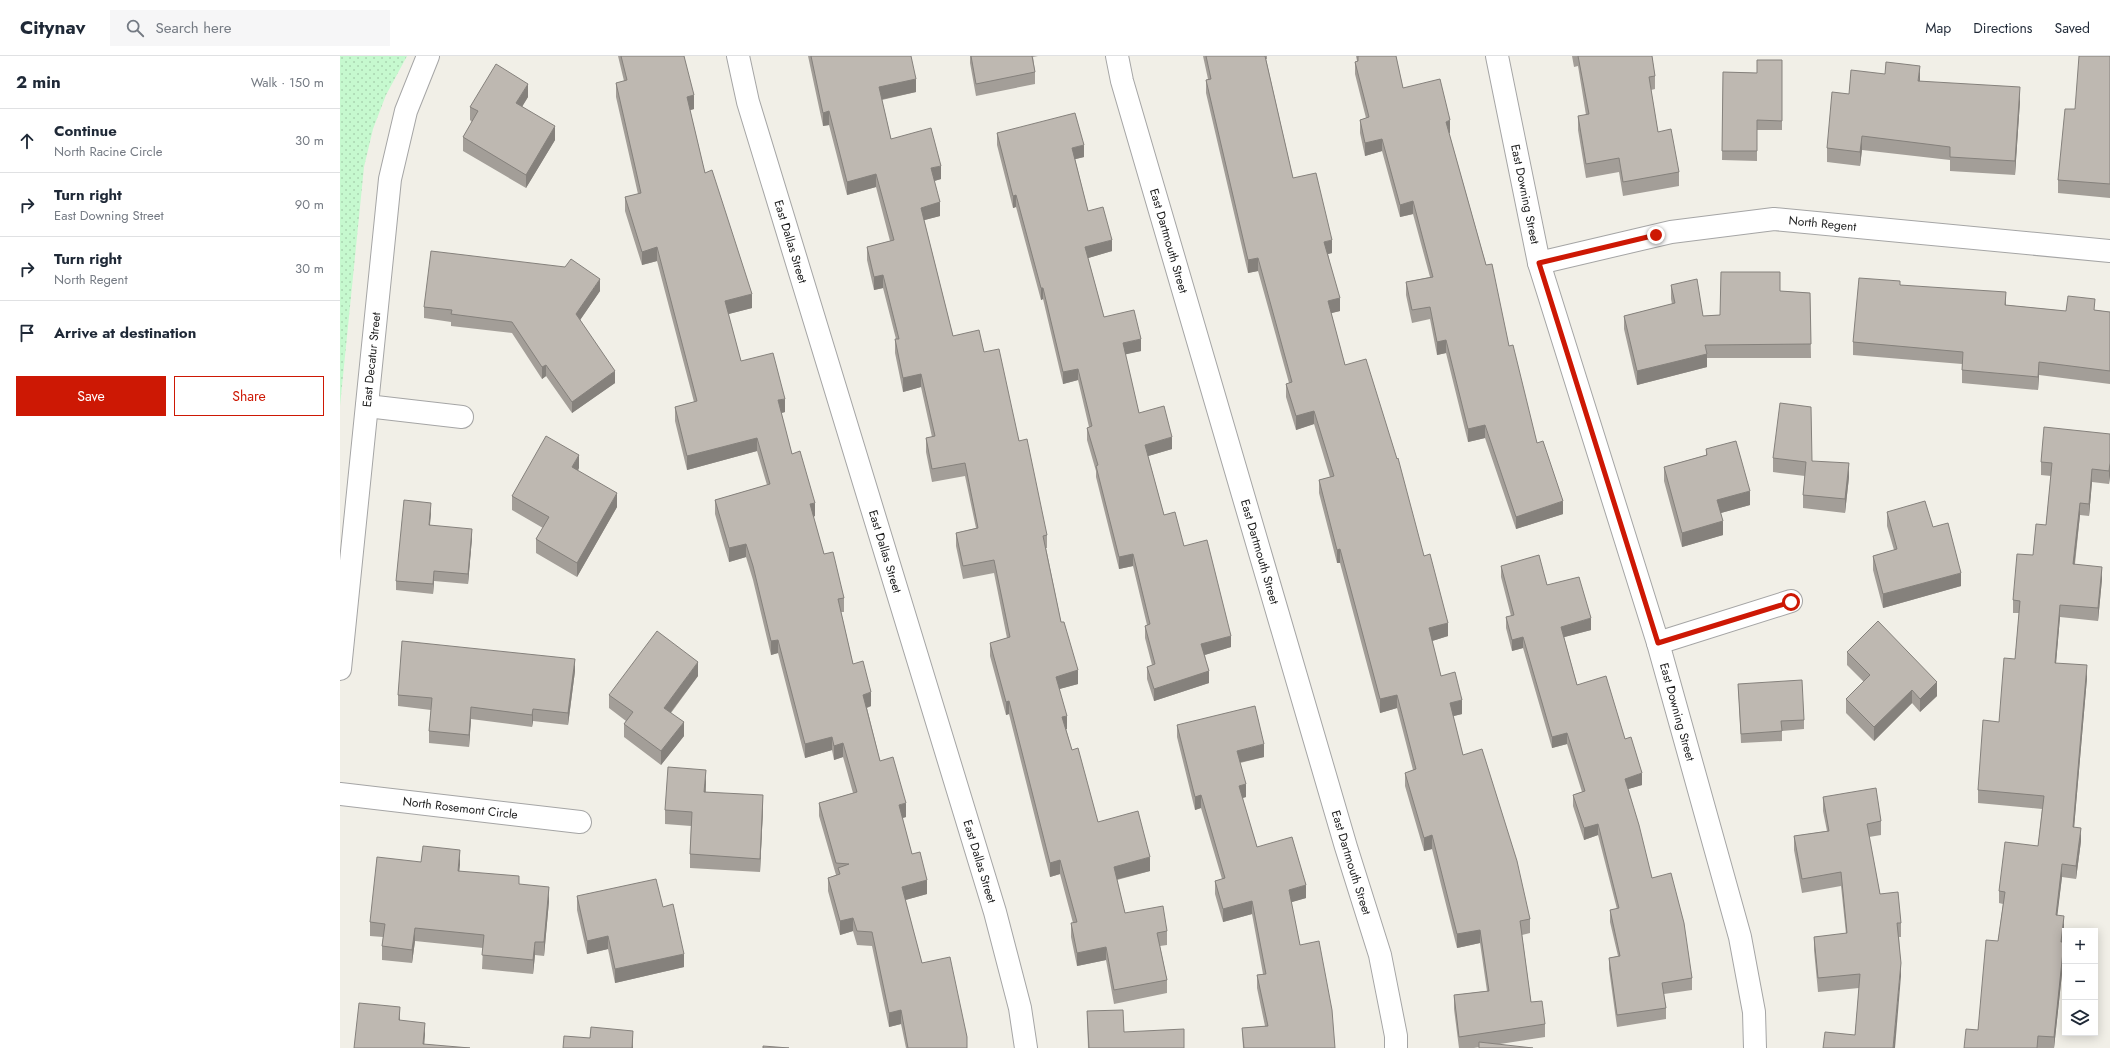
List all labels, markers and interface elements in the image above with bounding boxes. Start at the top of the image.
search box [110,10,390,46]
text: Citynav [20,14,86,41]
icon: search [124,17,146,39]
text: Search here [156,17,231,39]
text: Map [1925,18,1951,38]
text: Directions [1973,18,2033,38]
text: Saved [2055,18,2090,38]
text: 2 min [16,70,61,94]
text: Walk · 150 m [251,73,324,92]
text: Continue [54,120,117,142]
icon: ahead [16,130,38,152]
text: 30 m [295,131,324,150]
text: North Racine Circle [54,142,162,161]
street label: East Downing Street [1506,143,1544,246]
text: Turn right [54,184,122,206]
street label: East Dartmouth Street [1145,186,1193,295]
icon: right [16,194,38,216]
text: 90 m [295,195,324,214]
street label: East Dallas Street [769,198,812,285]
text: East Downing Street [54,206,164,225]
street label: North Regent [1788,211,1857,236]
route end [1647,226,1665,244]
text: Turn right [54,248,122,270]
icon: right [16,258,38,280]
text: 30 m [295,259,324,278]
text: North Regent [54,270,128,289]
street label: East Decatur Street [358,311,385,408]
icon: arrive [16,322,38,344]
text: Arrive at destination [54,322,196,344]
button: Save [16,376,166,416]
button: Share [174,376,324,416]
street label: East Dartmouth Street [1236,497,1284,606]
street label: East Dallas Street [864,508,906,595]
route start [1782,593,1800,611]
street label: East Downing Street [1655,661,1700,763]
street label: North Rosemont Circle [402,792,519,824]
street label: East Dartmouth Street [1327,808,1376,917]
street label: East Dallas Street [958,818,1001,905]
map controls [2062,928,2098,1036]
button: + [2062,928,2098,964]
button: − [2062,964,2098,1000]
button: layers [2062,1000,2098,1036]

